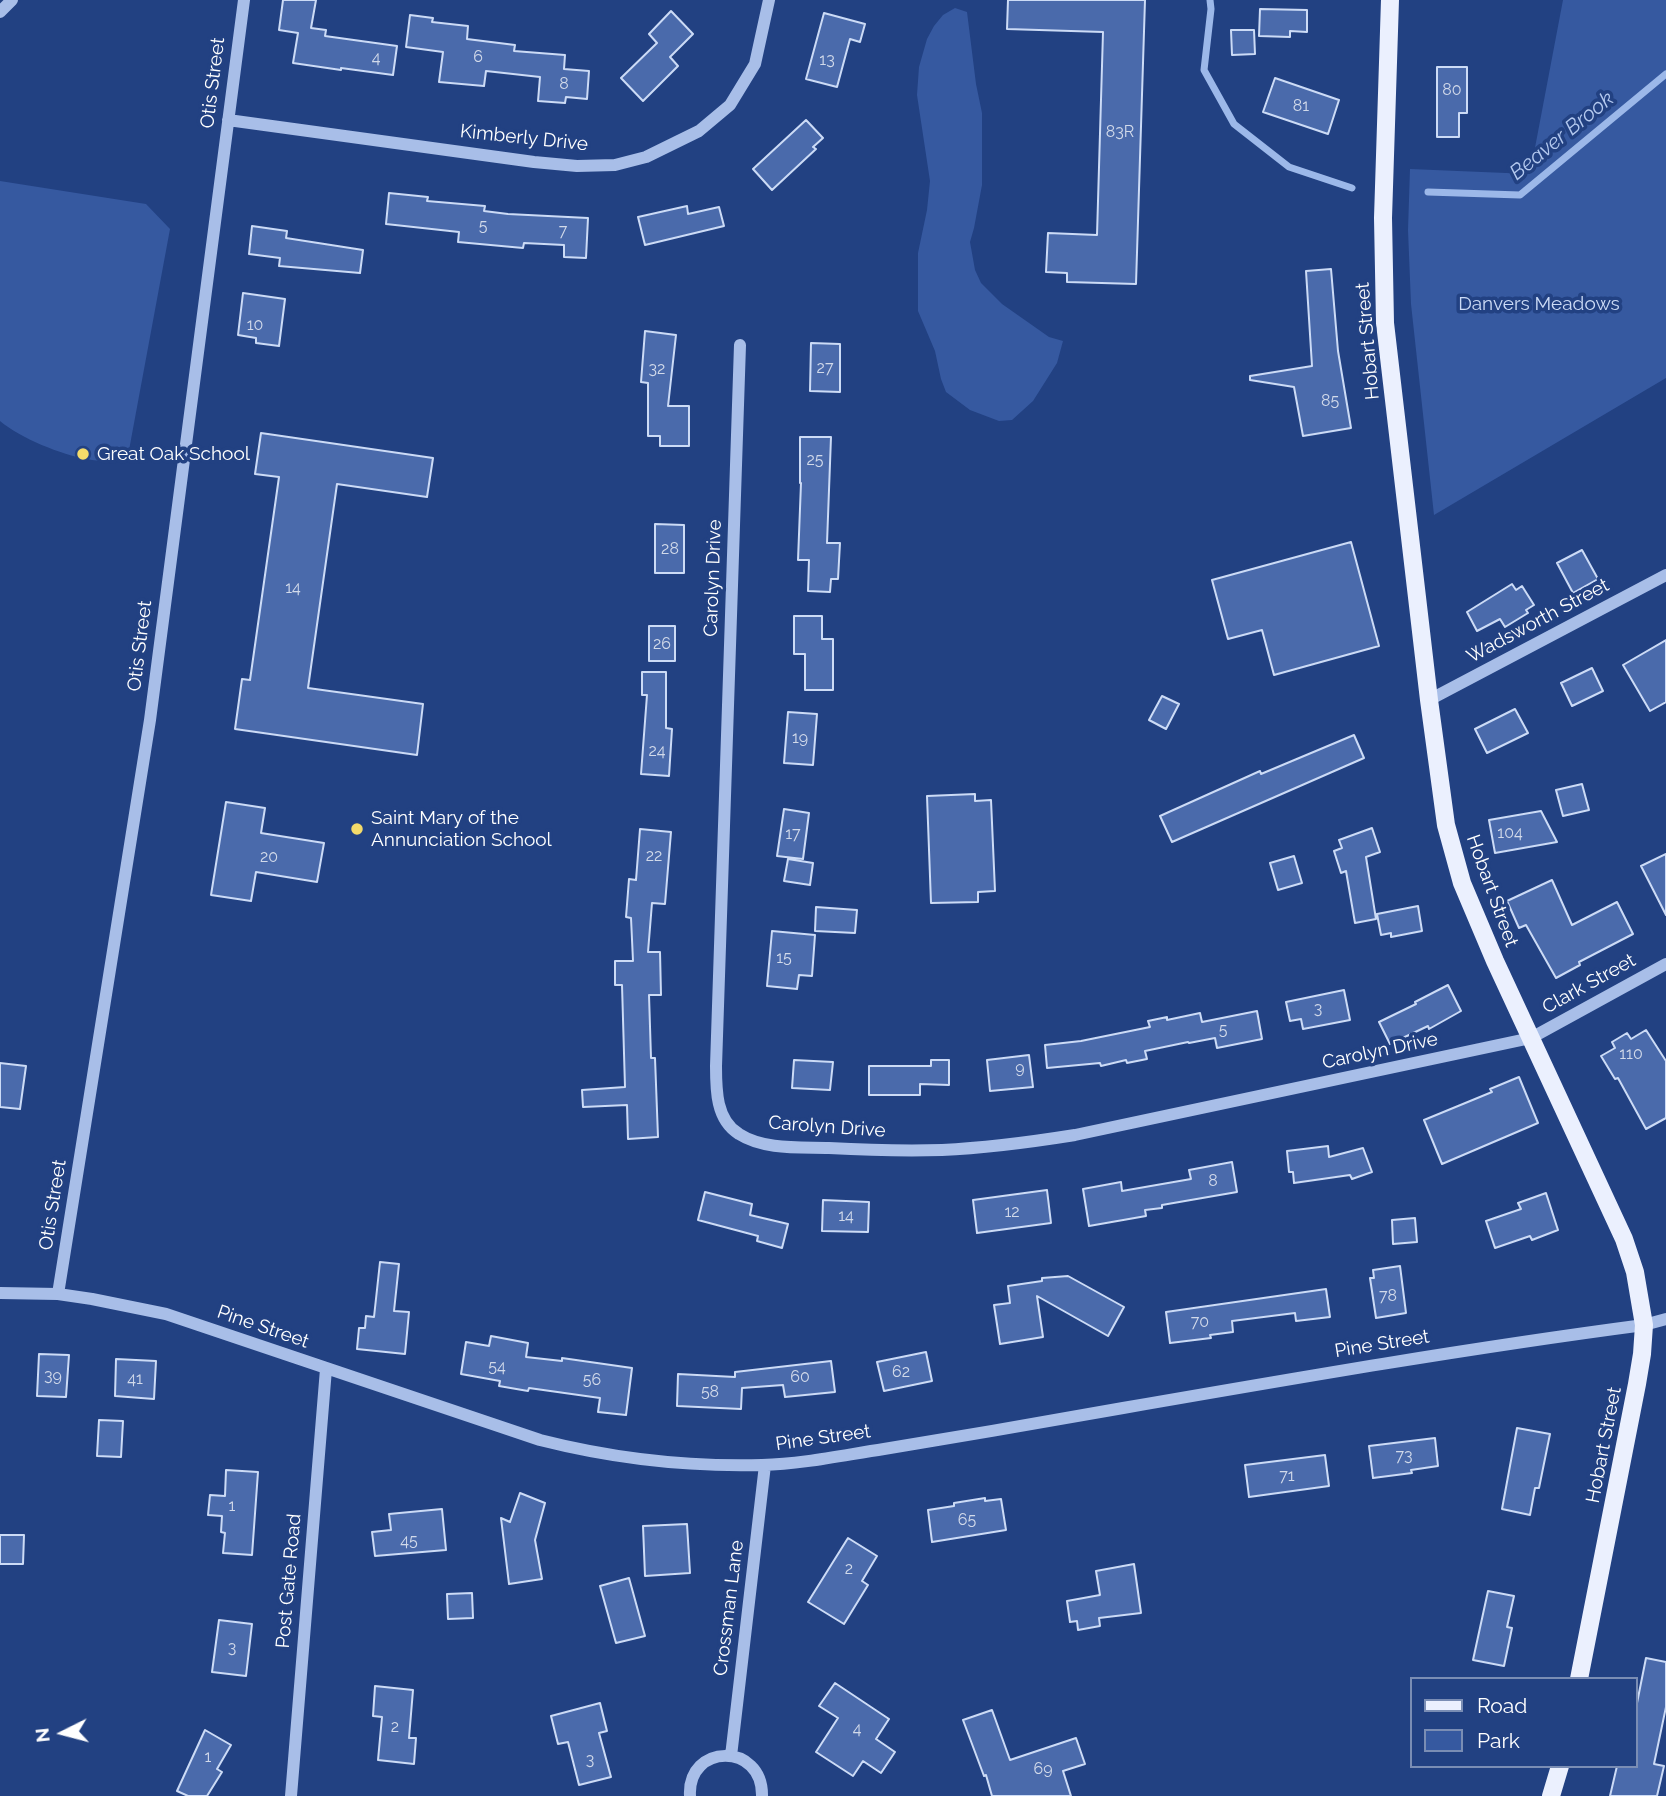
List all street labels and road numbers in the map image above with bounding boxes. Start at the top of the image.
street label: Otis Street [196,36,230,130]
street label: Kimberly Drive [459,120,589,156]
street label: Hobart Street [1352,281,1384,401]
street label: Carolyn Drive [700,519,726,637]
street label: Wadsworth Street [1463,574,1613,668]
street label: Otis Street [123,599,157,693]
street label: Hobart Street [1461,832,1523,950]
street label: Clark Street [1539,949,1639,1019]
street label: Carolyn Drive [1320,1028,1440,1074]
street label: Carolyn Drive [768,1112,886,1142]
street label: Otis Street [35,1158,71,1252]
street label: Pine Street [214,1301,312,1353]
street label: Pine Street [1333,1325,1431,1363]
street label: Hobart Street [1582,1385,1626,1505]
street label: Pine Street [774,1420,872,1456]
street label: Post Gate Road [272,1513,306,1649]
street label: Crossman Lane [709,1539,749,1677]

